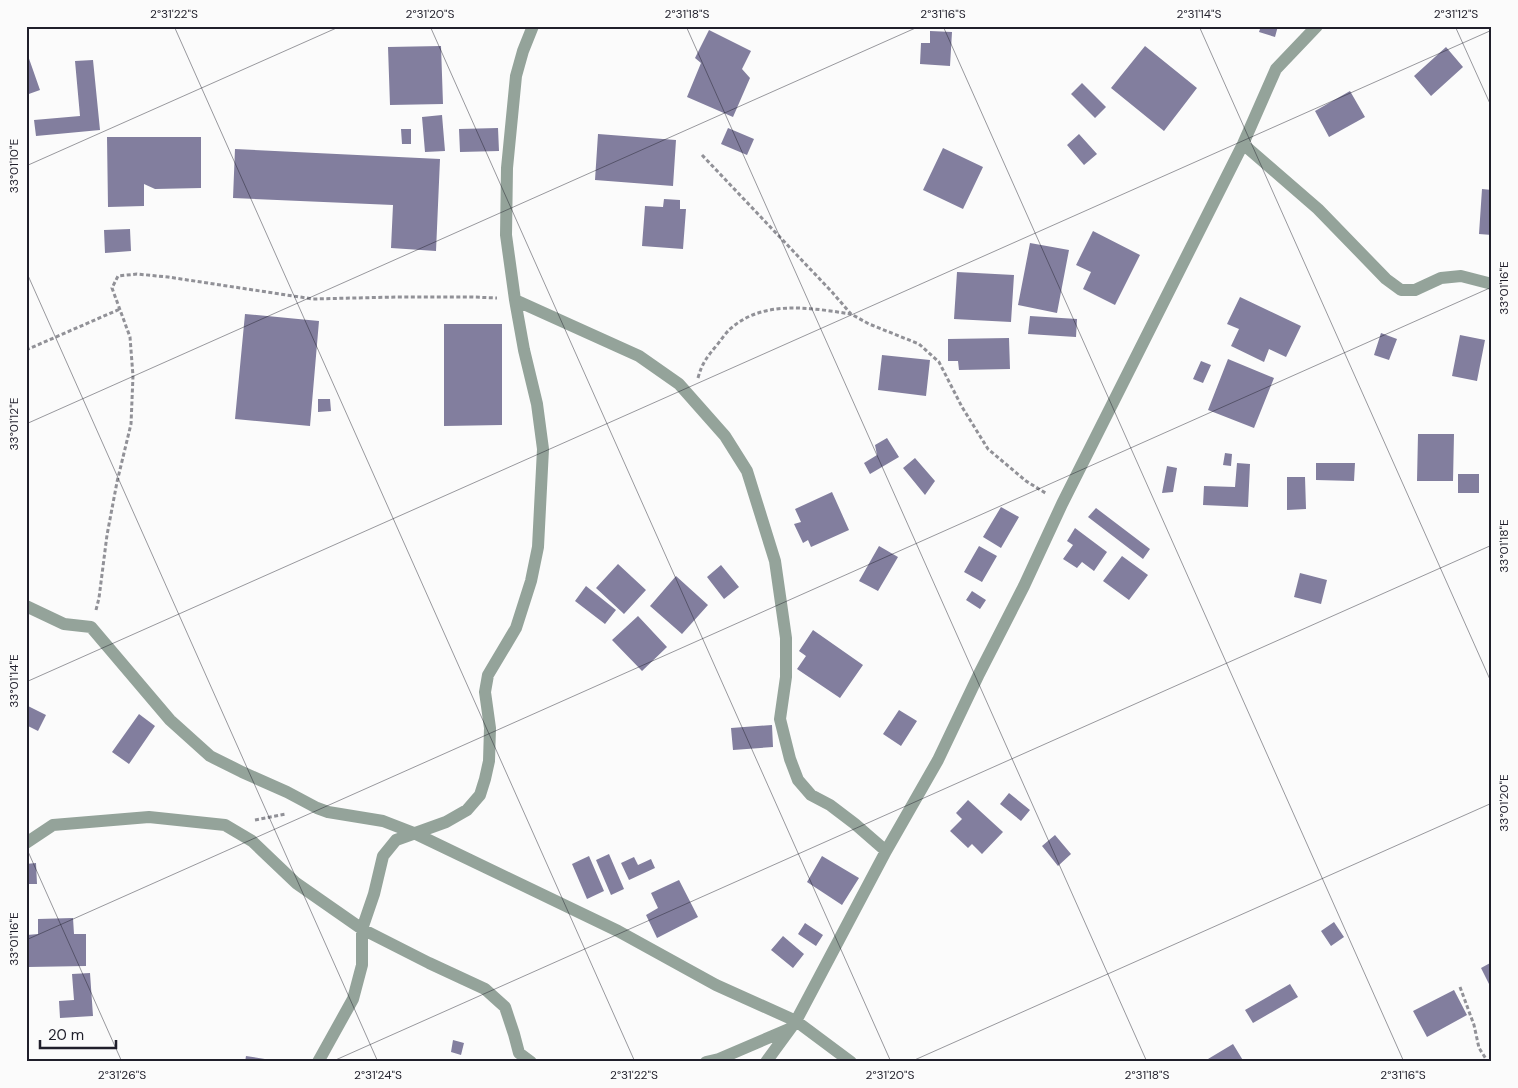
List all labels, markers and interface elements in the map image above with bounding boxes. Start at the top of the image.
text: 2°31'22"S [150,6,198,22]
text: 2°31'20"S [405,6,455,22]
text: 2°31'18"S [664,6,710,22]
text: 2°31'16"S [920,6,966,22]
text: 2°31'14"S [1176,6,1222,22]
text: 2°31'12"S [1434,6,1478,22]
text: 33°01'10"E [6,139,22,193]
text: 33°01'16"E [1496,261,1512,315]
text: 33°01'12"E [6,397,22,451]
text: 33°01'18"E [1496,519,1512,573]
text: 33°01'14"E [6,654,22,708]
text: 33°01'20"E [1496,774,1512,832]
text: 33°01'16"E [6,912,22,966]
scale bar [40,1018,116,1050]
text: 20 m [48,1025,84,1045]
text: 2°31'26"S [98,1067,146,1083]
text: 2°31'24"S [354,1067,402,1083]
text: 2°31'22"S [610,1067,658,1083]
text: 2°31'20"S [865,1067,915,1083]
text: 2°31'18"S [1124,1067,1170,1083]
text: 2°31'16"S [1380,1067,1426,1083]

